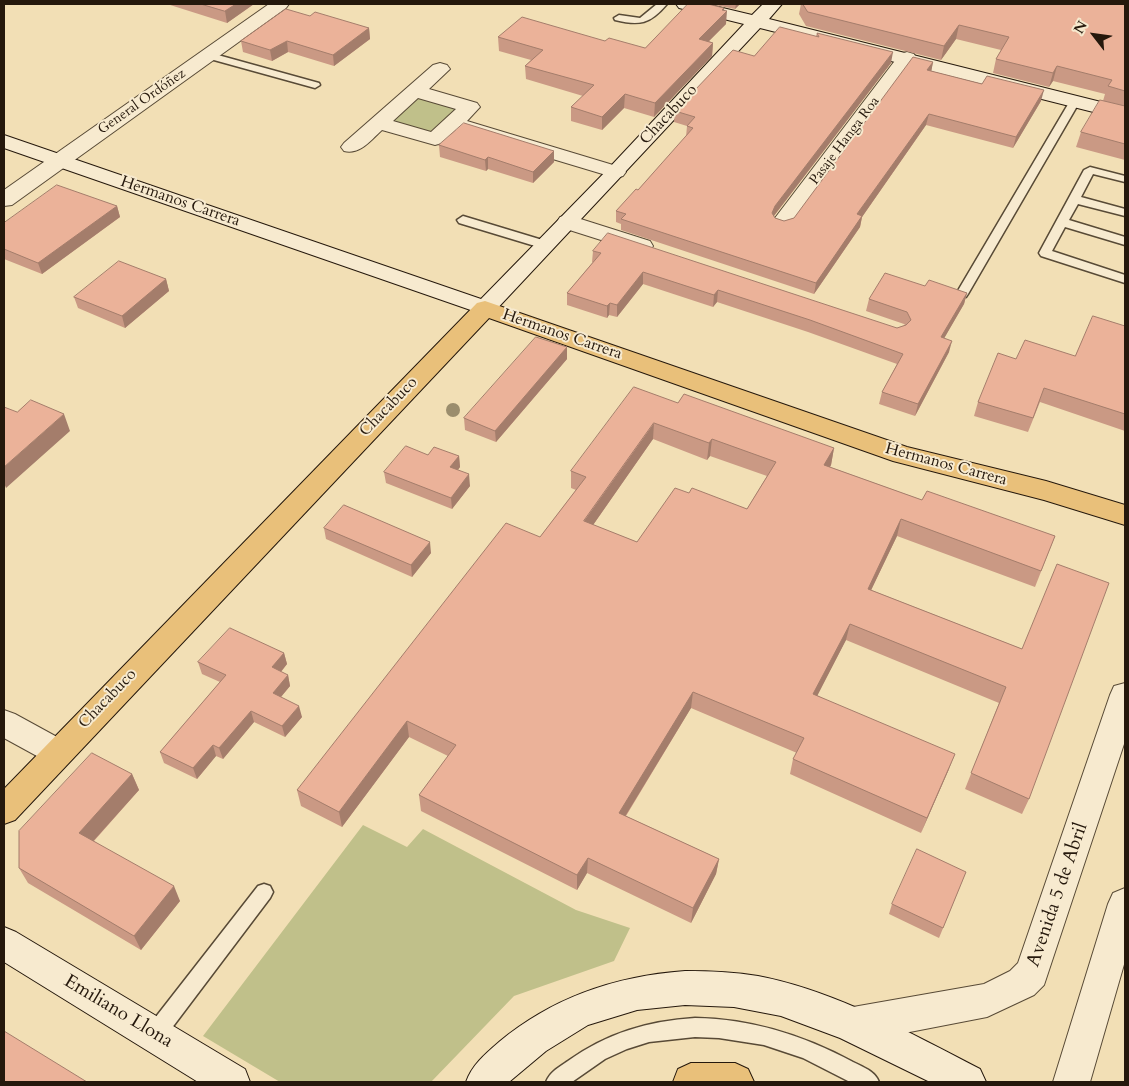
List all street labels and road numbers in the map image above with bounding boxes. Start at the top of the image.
street label: General Ordóñez [95,66,189,138]
street label: Chacabuco [636,81,702,149]
street label: Pasaje Hanga Roa [806,94,884,188]
street label: Hermanos Carrera [118,173,242,231]
street label: Hermanos Carrera [500,306,624,364]
street label: Chacabuco [356,373,422,441]
street label: Hermanos Carrera [883,440,1009,490]
street label: Chacabuco [75,665,141,733]
street label: Avenida 5 de Abril [1023,820,1093,970]
street label: Emiliano Llona [59,970,177,1054]

